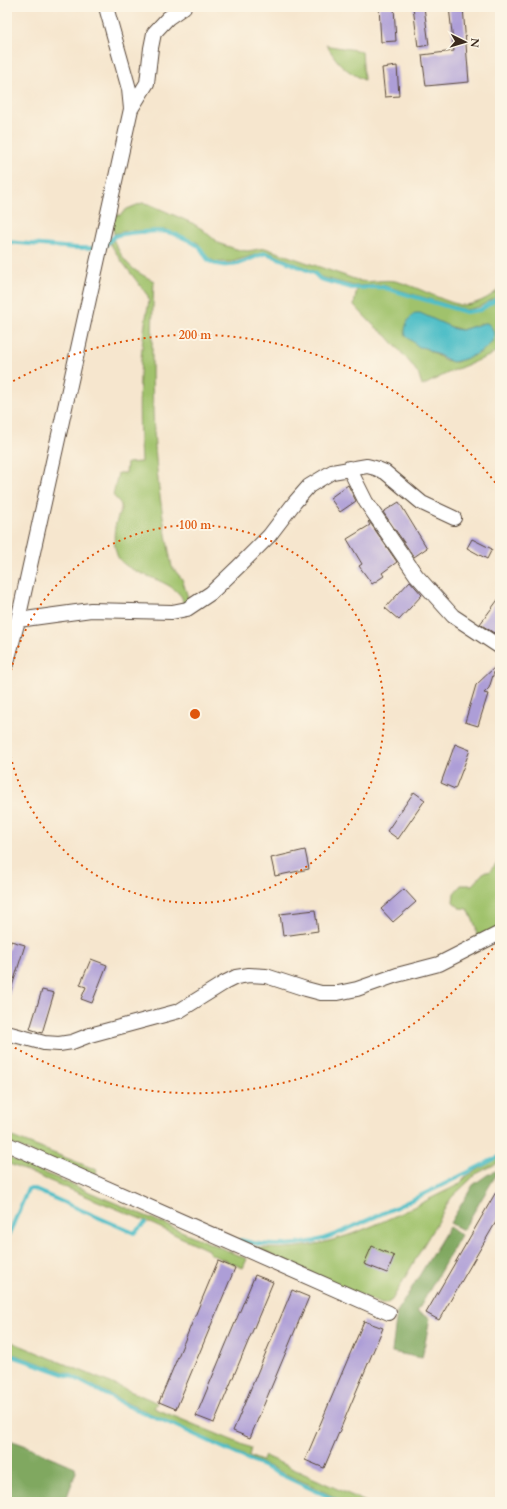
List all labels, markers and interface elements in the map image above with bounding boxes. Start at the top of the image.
north arrow [445,22,485,62]
text: N [467,37,482,49]
text: 200 m [179,327,212,343]
text: 100 m [179,517,212,533]
centre of rings [188,707,202,721]

